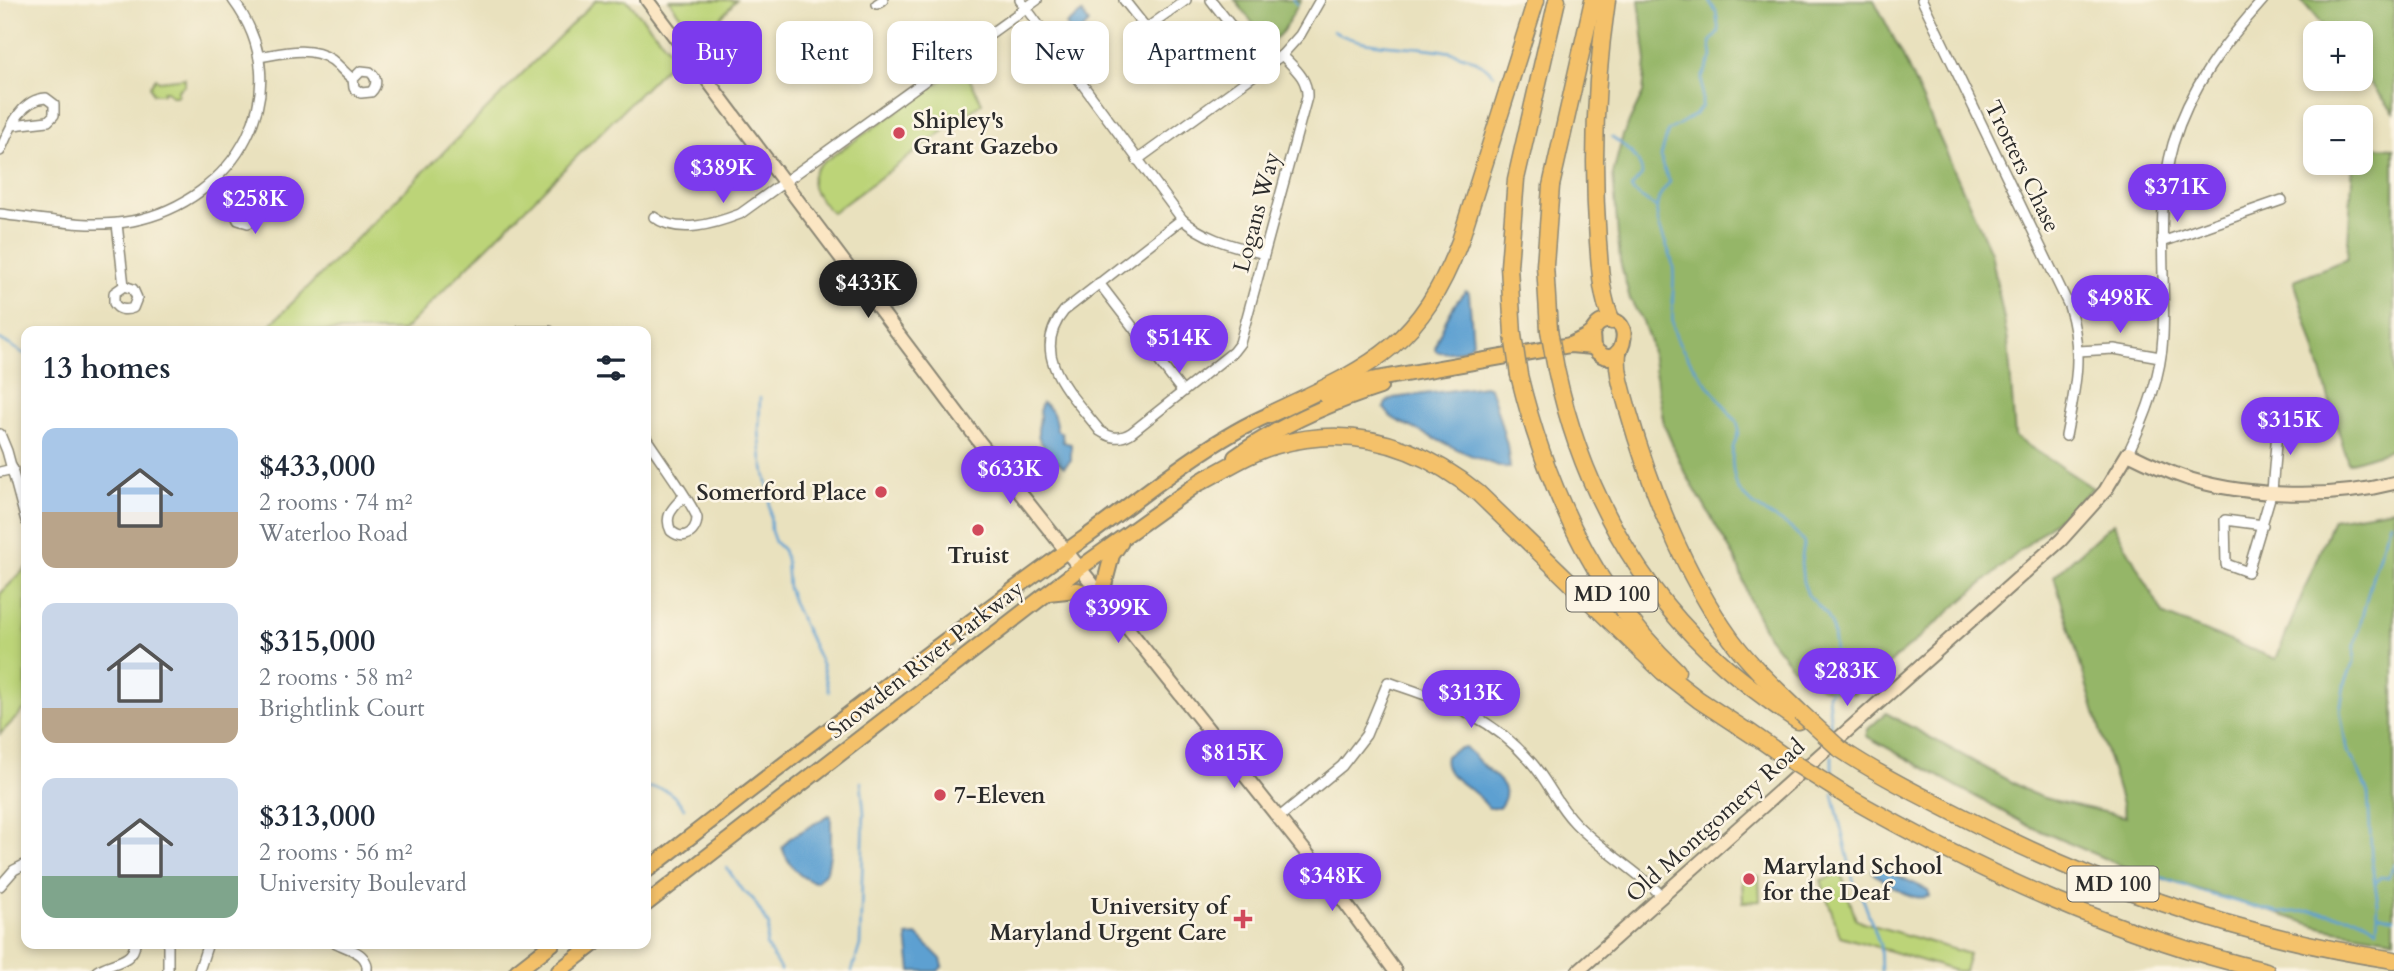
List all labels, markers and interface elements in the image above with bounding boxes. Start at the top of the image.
chip: Buy [672,21,762,84]
chip: Rent [776,21,873,84]
chip: Filters [887,21,997,84]
chip: New [1011,21,1109,84]
chip: Apartment [1123,21,1280,84]
map controls [2303,21,2373,175]
button: + [2303,21,2373,91]
street label: Trotters Chase [1977,95,2068,237]
place label: Shipley's Grant Gazebo [913,105,1058,162]
button: − [2303,105,2373,175]
marker: Shipley's Grant Gazebo [891,125,907,141]
pin: $389K [674,146,772,205]
street label: Logans Way [1226,148,1287,276]
text: $389K [690,152,756,183]
pin: $371K [2128,164,2226,224]
text: $371K [2144,171,2210,202]
pin: $258K [206,176,304,236]
text: $258K [222,183,288,214]
pin: $433K [819,260,917,320]
text: $433K [835,267,901,298]
pin: $498K [2071,276,2169,335]
text: $498K [2087,282,2153,313]
pin: $514K [1130,316,1228,375]
text: $514K [1146,322,1212,353]
text: 13 homes [42,348,171,389]
icon: filters [592,349,630,387]
pin: $315K [2241,398,2339,457]
text: $315K [2257,404,2323,435]
text: $433,000 [259,446,375,487]
pin: $633K [961,447,1059,506]
text: $633K [977,453,1043,484]
icon: home [98,456,182,540]
place label: Somerford Place [696,477,867,508]
marker: Somerford Place [873,484,889,500]
text: 2 rooms · 74 m² [259,487,412,518]
text: Waterloo Road [259,518,408,549]
marker: Truist [970,522,986,538]
place label: Truist [947,540,1009,571]
street label: Snowden River Parkway [821,573,1030,746]
road number: MD 100 [1566,576,1658,612]
pin: $399K [1069,586,1167,645]
text: $399K [1085,592,1151,623]
text: $315,000 [259,621,375,662]
icon: home [98,631,182,715]
pin: $283K [1798,648,1896,708]
text: $283K [1814,655,1880,686]
text: 2 rooms · 58 m² [259,662,412,693]
pin: $313K [1422,670,1520,730]
text: $313K [1438,677,1504,708]
text: Brightlink Court [259,693,424,724]
pin: $815K [1185,730,1283,790]
street label: Old Montgomery Road [1619,731,1812,909]
text: $815K [1201,737,1267,768]
place label: 7-Eleven [954,780,1046,811]
marker: 7-Eleven [932,787,948,803]
text: $313,000 [259,796,375,837]
icon: home [98,806,182,890]
text: 2 rooms · 56 m² [259,837,412,868]
place label: Maryland School for the Deaf [1763,851,1943,908]
pin: $348K [1283,853,1381,913]
text: $348K [1299,860,1365,891]
road number: MD 100 [2068,866,2158,902]
text: University Boulevard [259,868,467,899]
marker: Maryland School for the Deaf [1741,871,1757,887]
place label: University of Maryland Urgent Care [990,891,1231,948]
marker: University of Maryland Urgent Care [1233,909,1253,929]

